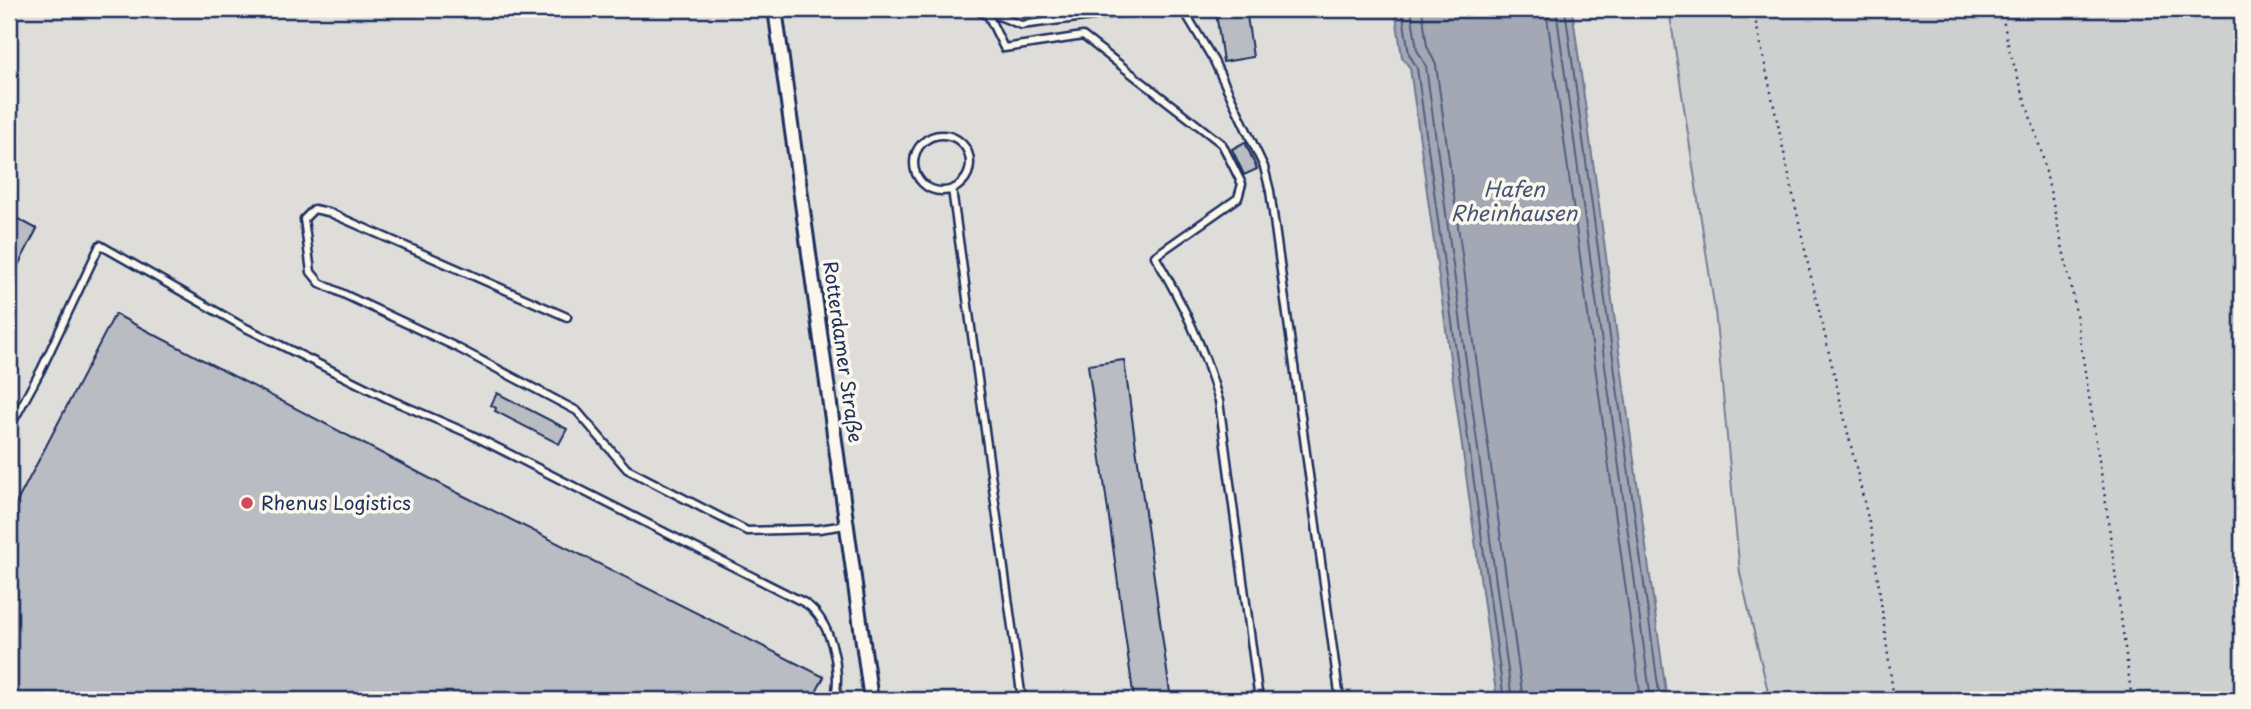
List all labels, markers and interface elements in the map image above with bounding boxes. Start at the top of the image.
water label: Hafen Rheinhausen [1451,172,1579,228]
street label: Rotterdamer Straße [817,259,871,444]
place label: Rhenus Logistics [261,488,411,516]
marker: Rhenus Logistics [239,495,255,511]

